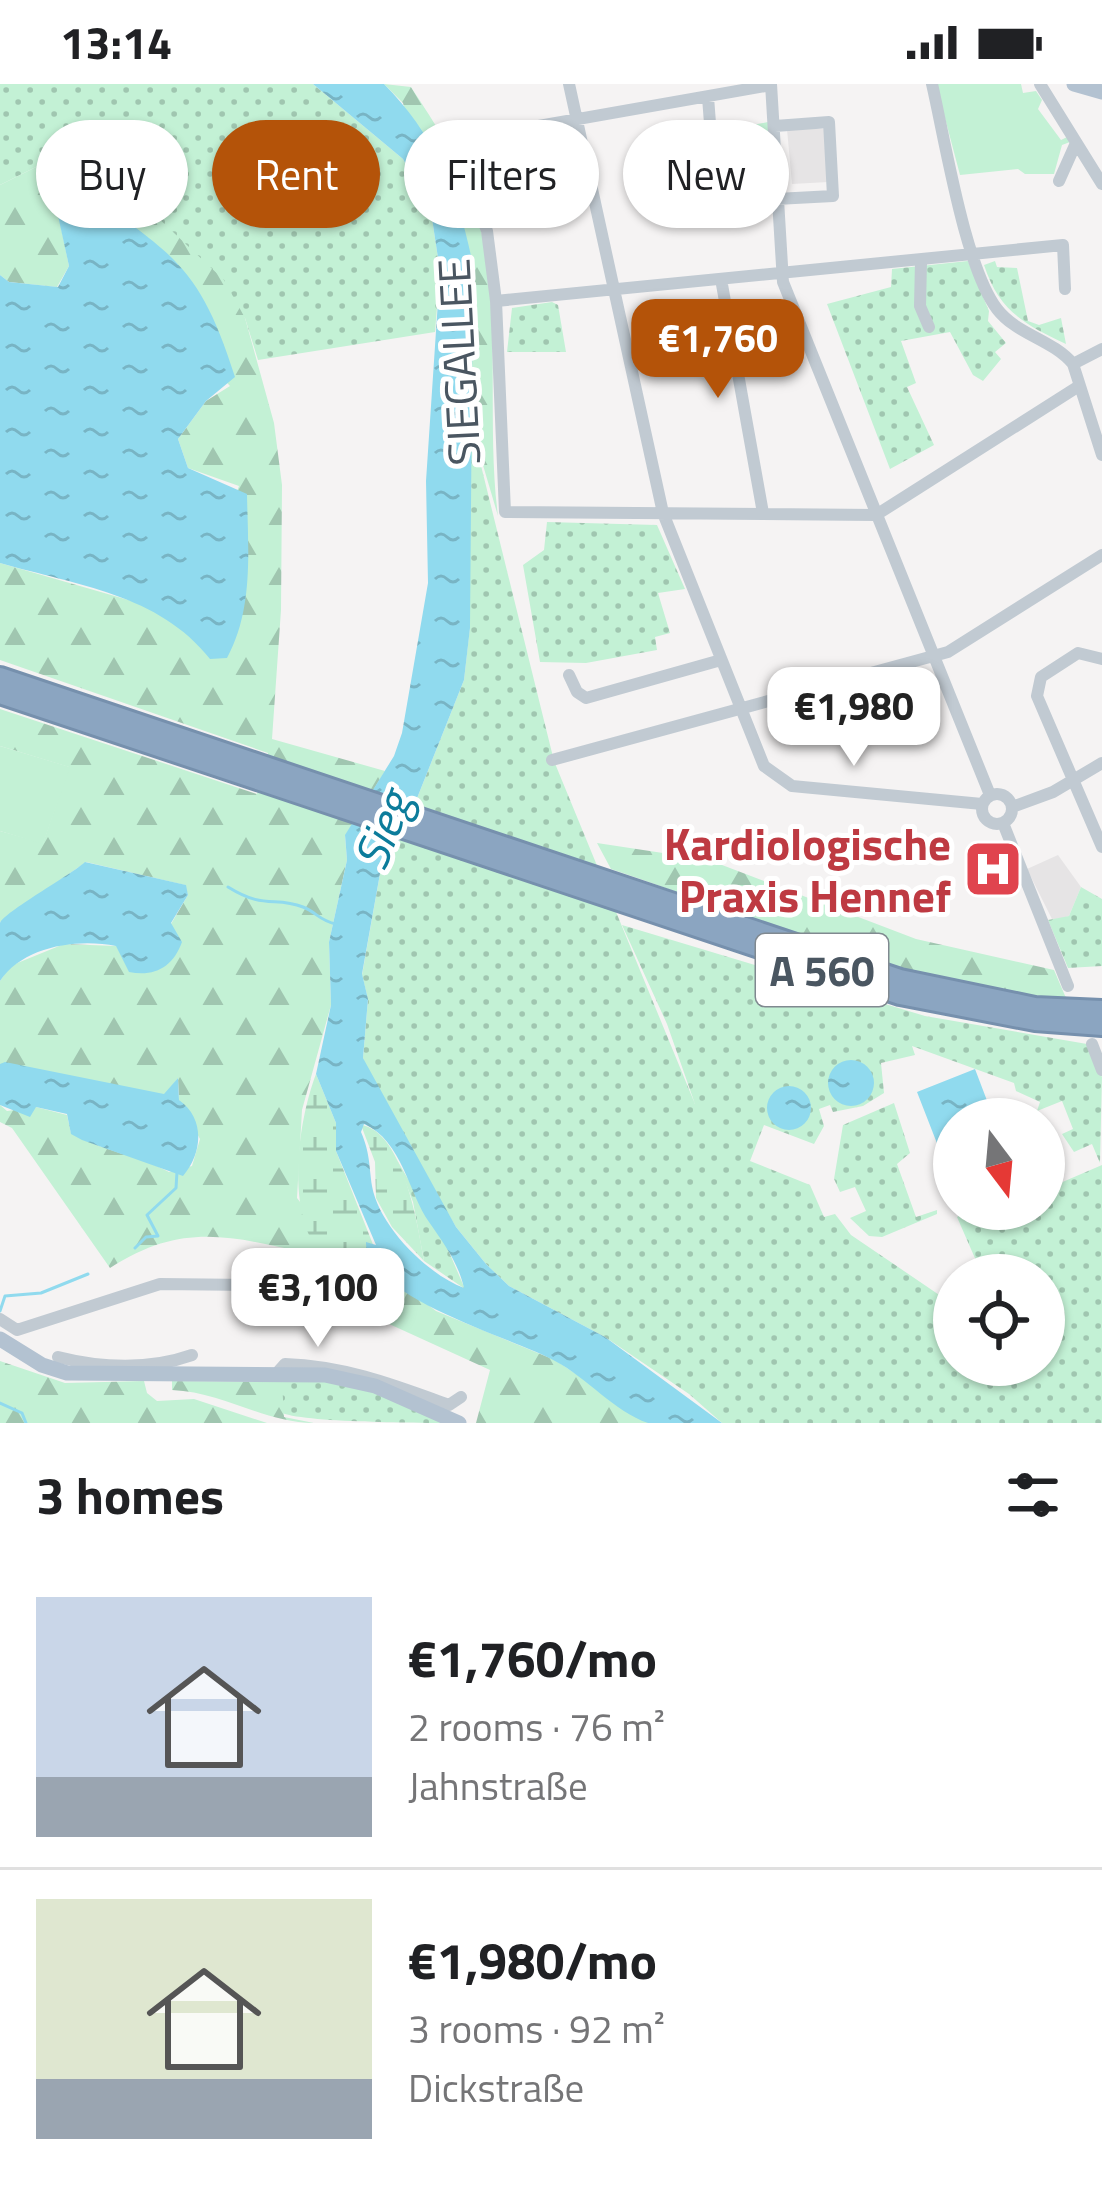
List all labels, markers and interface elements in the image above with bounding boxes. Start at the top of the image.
text: 13:14 [60,8,172,76]
chip: Buy [36,120,188,228]
chip: Rent [212,120,380,228]
chip: Filters [404,120,599,228]
chip: New [623,120,789,228]
street label: SIEGALLEE [419,257,497,467]
pin: €1,760 [620,299,816,401]
text: €1,760 [658,308,778,367]
pin: €1,980 [756,667,952,769]
text: €1,980 [794,676,914,735]
water label: Sieg [334,775,432,880]
place label: Kardiologische Praxis Hennef [664,809,951,929]
hospital icon: Kardiologische Praxis Hennef [962,838,1024,900]
road number: A 560 [756,934,888,1006]
north arrow [933,1098,1065,1230]
map controls [933,1098,1065,1386]
pin: €3,100 [220,1248,416,1350]
button: locate [933,1254,1065,1386]
text: €3,100 [258,1257,378,1316]
text: 3 homes [36,1456,224,1534]
icon: filters [1000,1462,1066,1528]
text: €1,760/mo [408,1619,657,1697]
icon: home [132,1645,276,1789]
text: 2 rooms · 76 m² [408,1697,665,1756]
text: Jahnstraße [408,1756,588,1815]
text: €1,980/mo [408,1921,657,1999]
icon: home [132,1947,276,2091]
text: 3 rooms · 92 m² [408,1999,665,2058]
text: Dickstraße [408,2058,584,2117]

